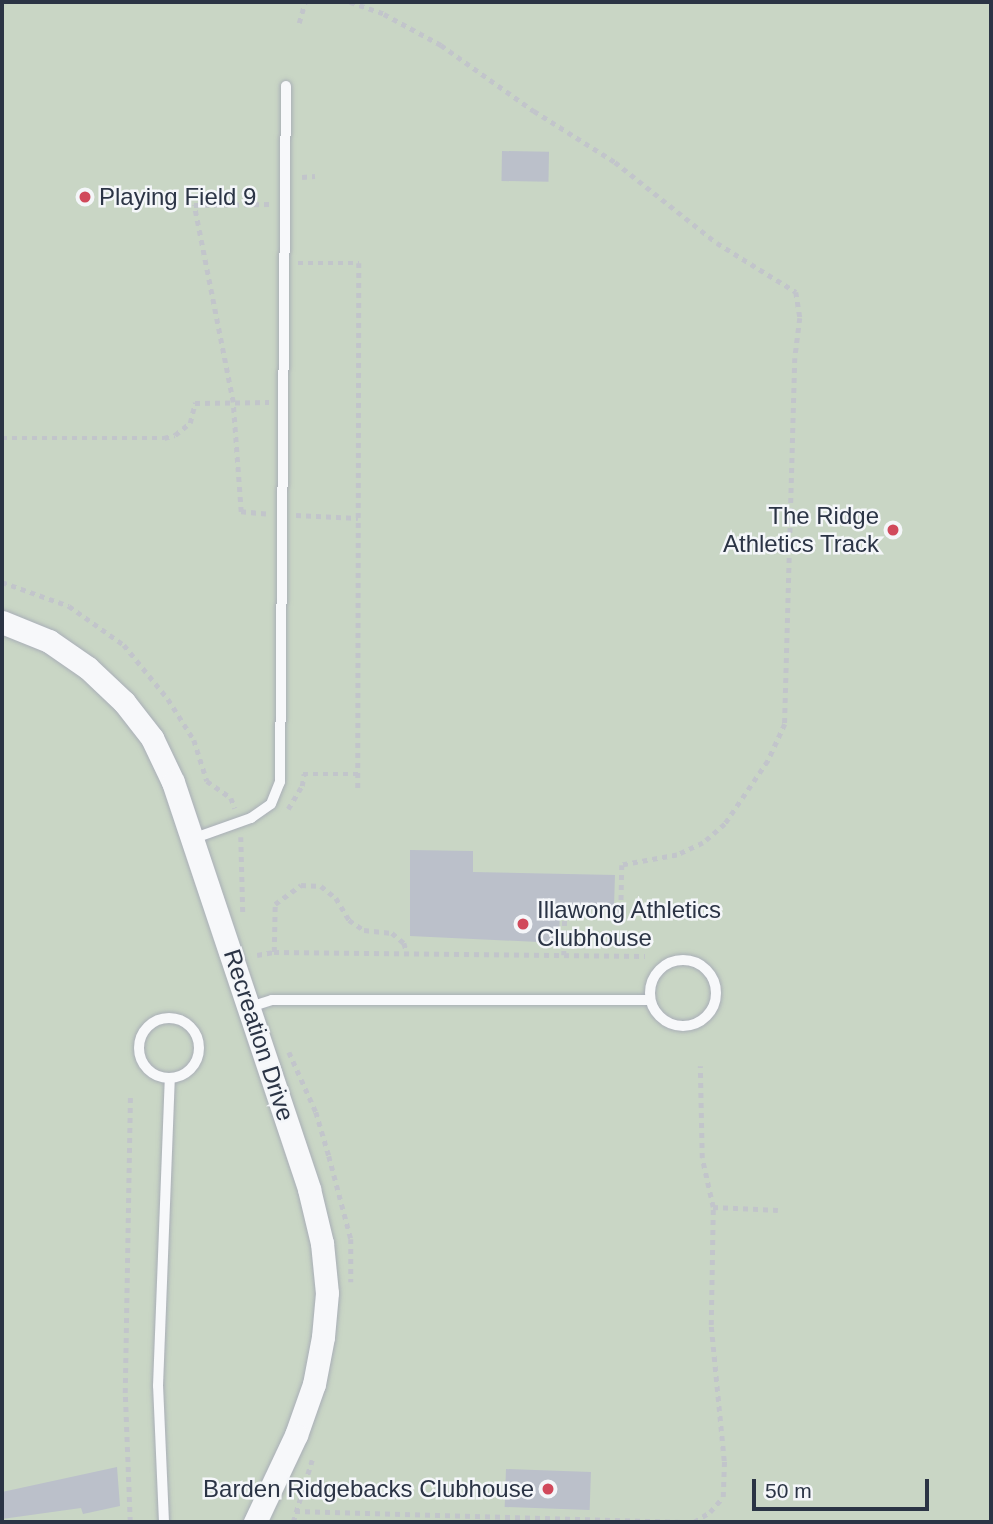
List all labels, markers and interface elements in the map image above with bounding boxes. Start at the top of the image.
place label: Playing Field 9 [99,183,256,211]
marker: Playing Field 9 [77,189,93,205]
place label: The Ridge Athletics Track [723,502,879,558]
marker: The Ridge Athletics Track [885,522,901,538]
place label: Illawong Athletics Clubhouse [537,896,722,952]
marker: Illawong Athletics Clubhouse [515,916,531,932]
street label: Recreation Drive [218,946,300,1124]
scale bar [755,1464,932,1508]
place label: Barden Ridgebacks Clubhouse [203,1475,534,1503]
text: 50 m [765,1479,812,1502]
marker: Barden Ridgebacks Clubhouse [540,1481,556,1497]

